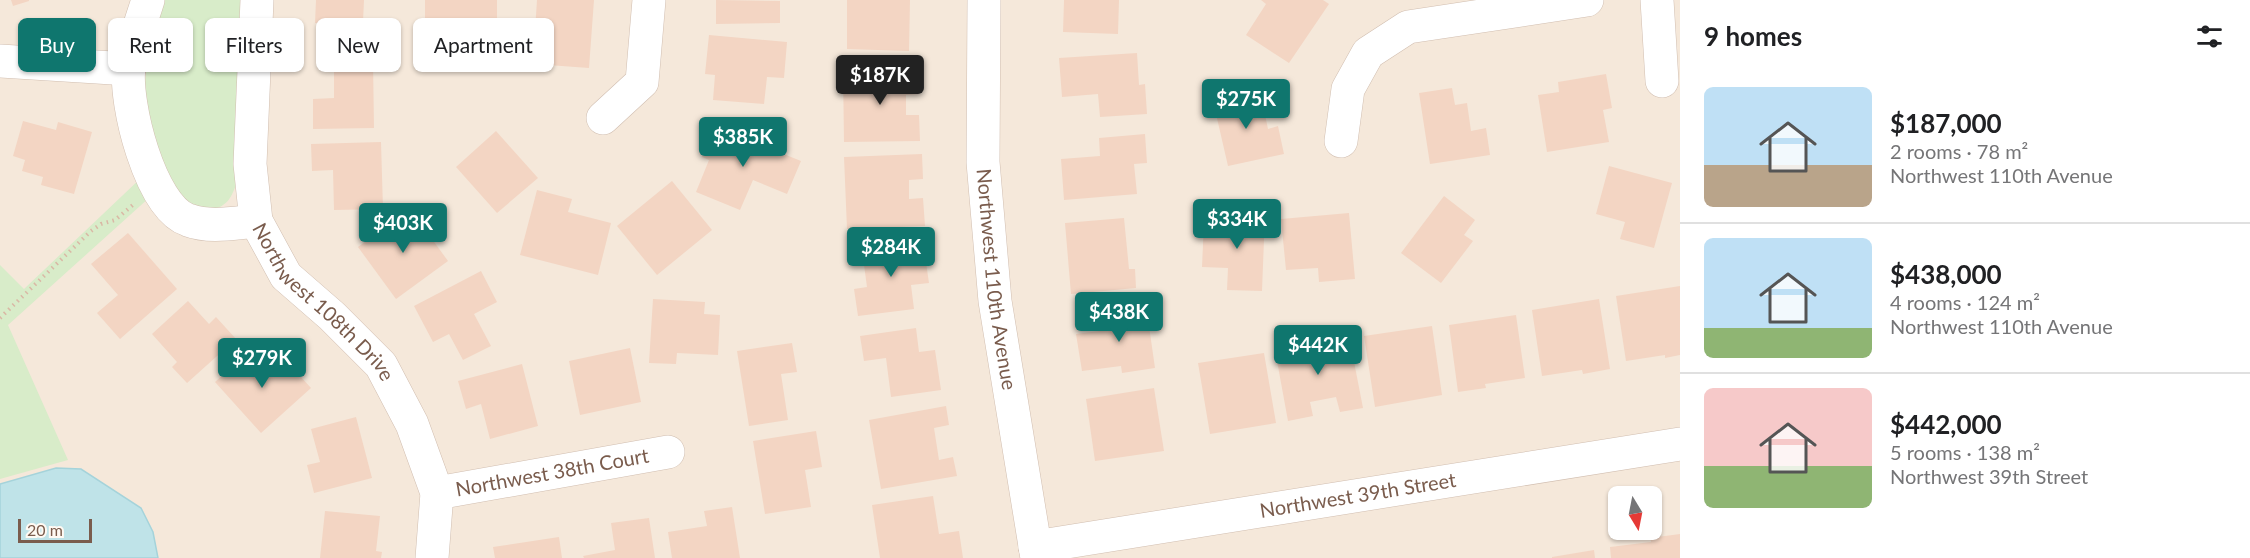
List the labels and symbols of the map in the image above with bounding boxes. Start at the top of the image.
pin: $187K [838,55,922,106]
pin: $275K [1204,79,1288,130]
pin: $385K [701,117,785,168]
street label: Northwest 110th Avenue [973,167,1022,392]
pin: $334K [1195,199,1279,250]
pin: $403K [361,203,445,254]
street label: Northwest 108th Drive [248,218,400,384]
pin: $284K [849,227,933,278]
pin: $438K [1077,292,1161,343]
pin: $442K [1276,325,1360,376]
pin: $279K [220,338,304,389]
street label: Northwest 38th Court [454,443,651,500]
street label: Northwest 39th Street [1258,467,1458,522]
north arrow [1608,486,1662,540]
scale bar [18,516,92,544]

